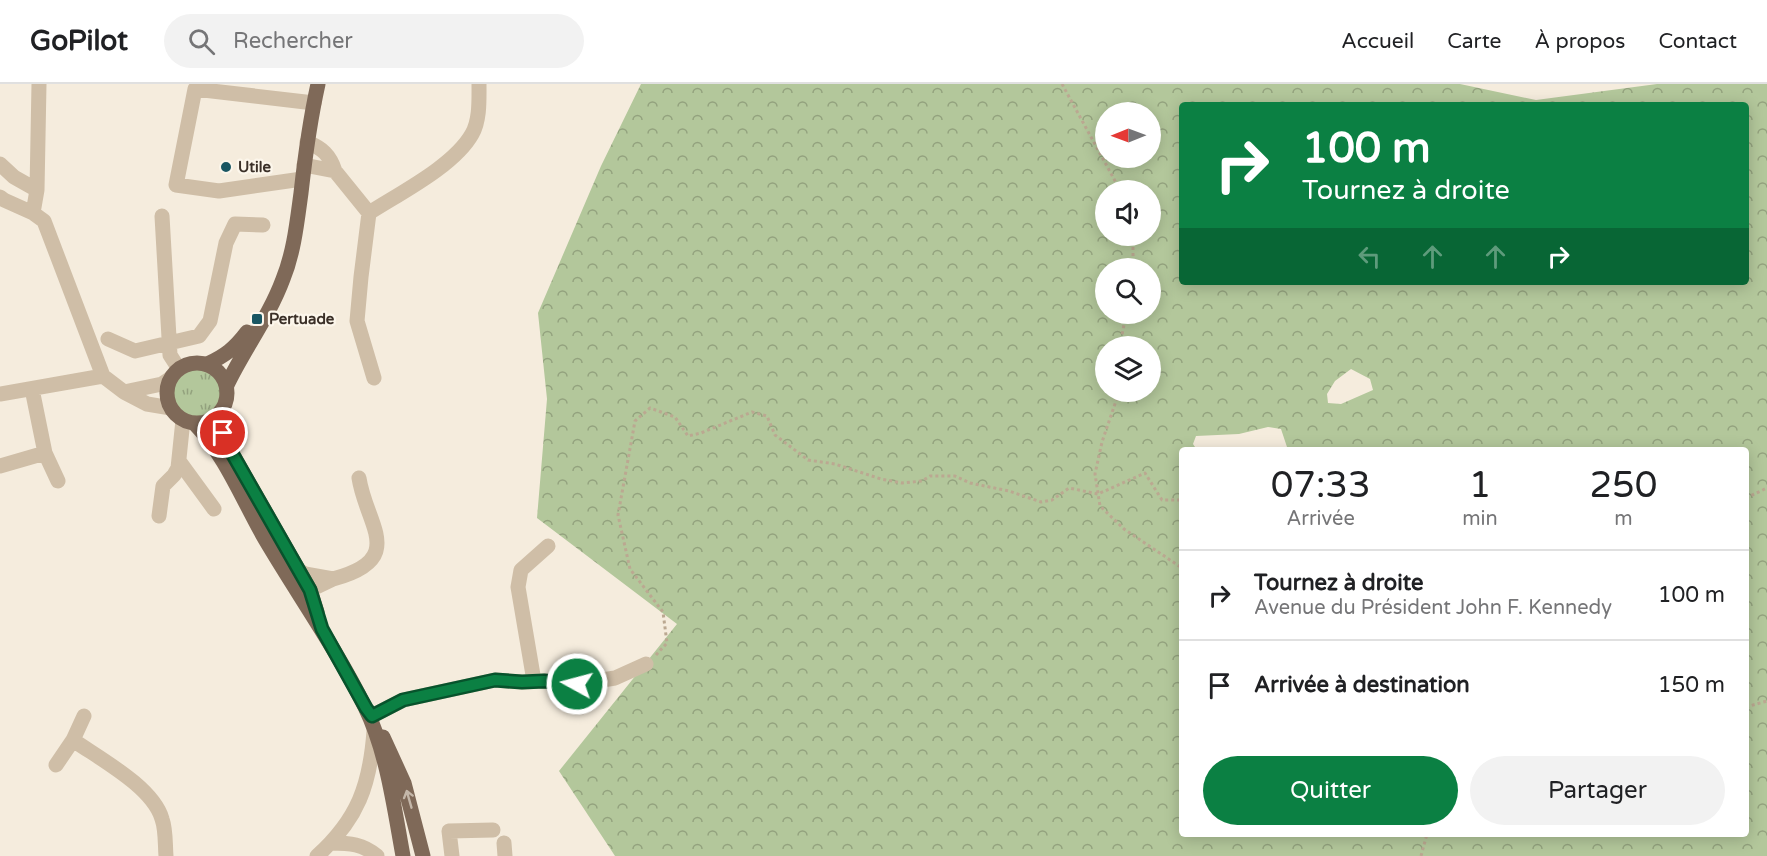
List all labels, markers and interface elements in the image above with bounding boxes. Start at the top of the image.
search box [164,14,584,68]
text: GoPilot [30,24,128,58]
icon: search [185,25,218,58]
text: Rechercher [233,28,353,54]
text: Accueil [1341,29,1414,54]
text: Carte [1447,29,1501,54]
text: À propos [1534,29,1625,54]
text: Contact [1658,29,1737,54]
north arrow [1095,102,1161,168]
map controls [1095,102,1161,402]
text: 100 m [1302,123,1431,174]
icon: right [1203,126,1281,204]
place label: Utile [238,158,271,176]
marker: Utile [219,160,233,174]
text: Tournez à droite [1302,174,1510,207]
button: sound [1095,180,1161,246]
icon: left [1353,240,1386,273]
icon: ahead [1416,240,1449,273]
icon: ahead [1479,240,1512,273]
icon: right [1542,240,1575,273]
button: search [1095,258,1161,324]
place label: Pertuade [269,310,335,328]
marker: Pertuade [250,312,264,326]
button: layers [1095,336,1161,402]
pin [197,407,248,458]
icon: arrive [206,416,239,449]
text: 07:33 [1271,464,1371,507]
text: 1 [1469,464,1491,507]
text: 250 [1589,464,1657,507]
text: Arrivée [1287,507,1355,531]
text: min [1462,507,1498,531]
text: m [1614,507,1633,531]
text: Tournez à droite [1254,570,1423,596]
icon: right [1203,579,1236,612]
text: 100 m [1658,582,1725,608]
text: Avenue du Président John F. Kennedy [1254,596,1612,620]
position arrow [545,652,609,716]
icon: arrive [1203,669,1236,702]
text: Arrivée à destination [1254,672,1470,698]
text: 150 m [1658,672,1725,698]
button: Quitter [1203,756,1458,825]
button: Partager [1470,756,1725,825]
one-way arrow [402,790,414,809]

